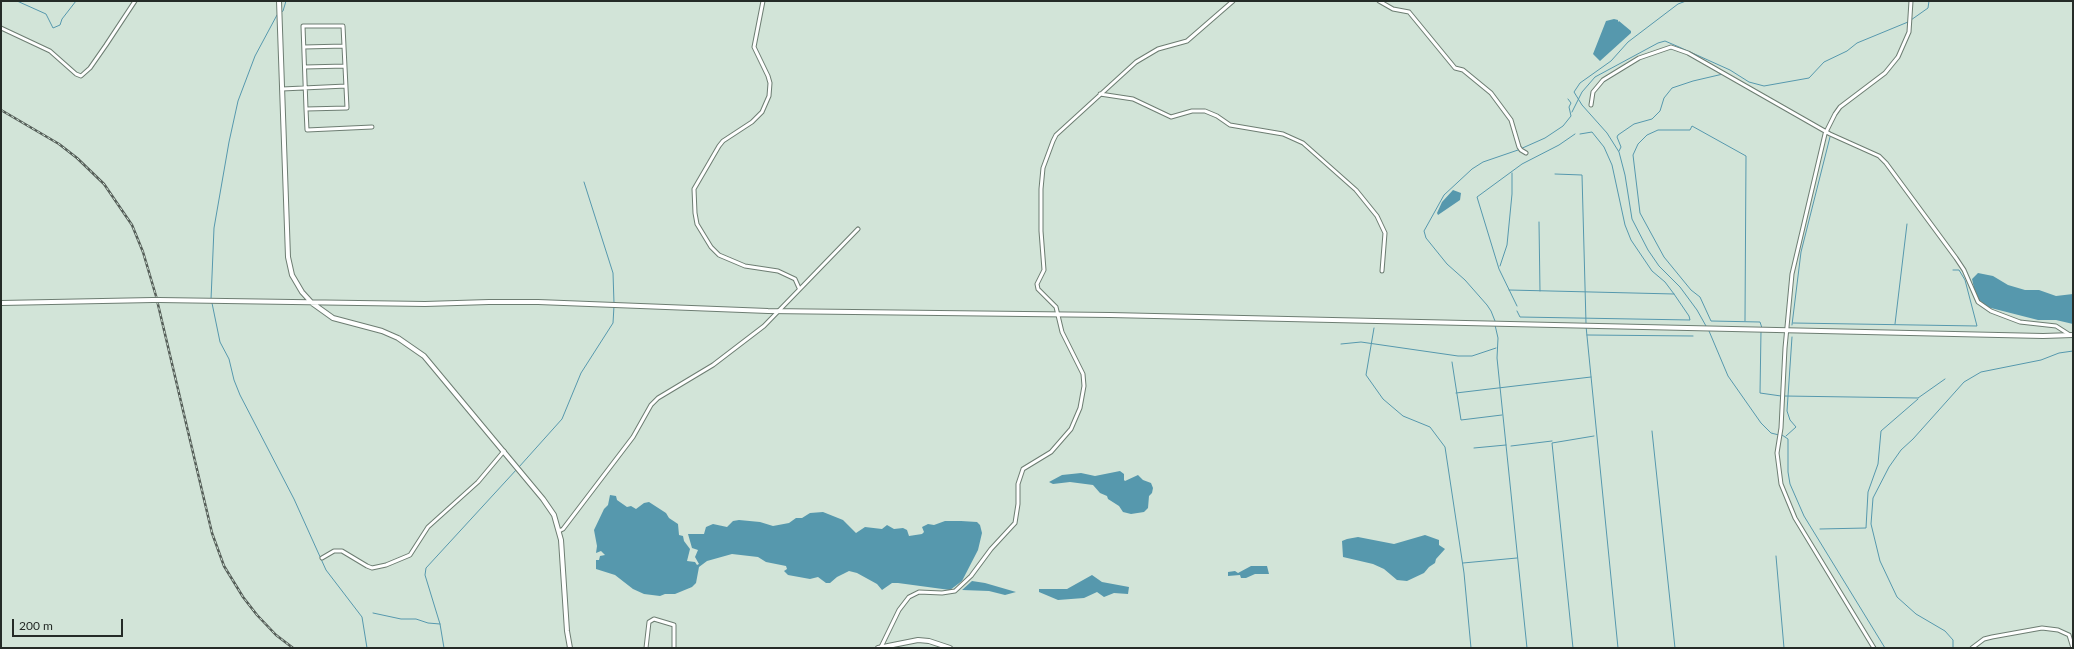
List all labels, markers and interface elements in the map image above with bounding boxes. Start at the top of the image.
scale bar [14,611,125,637]
text: 200 m [19,618,53,633]

